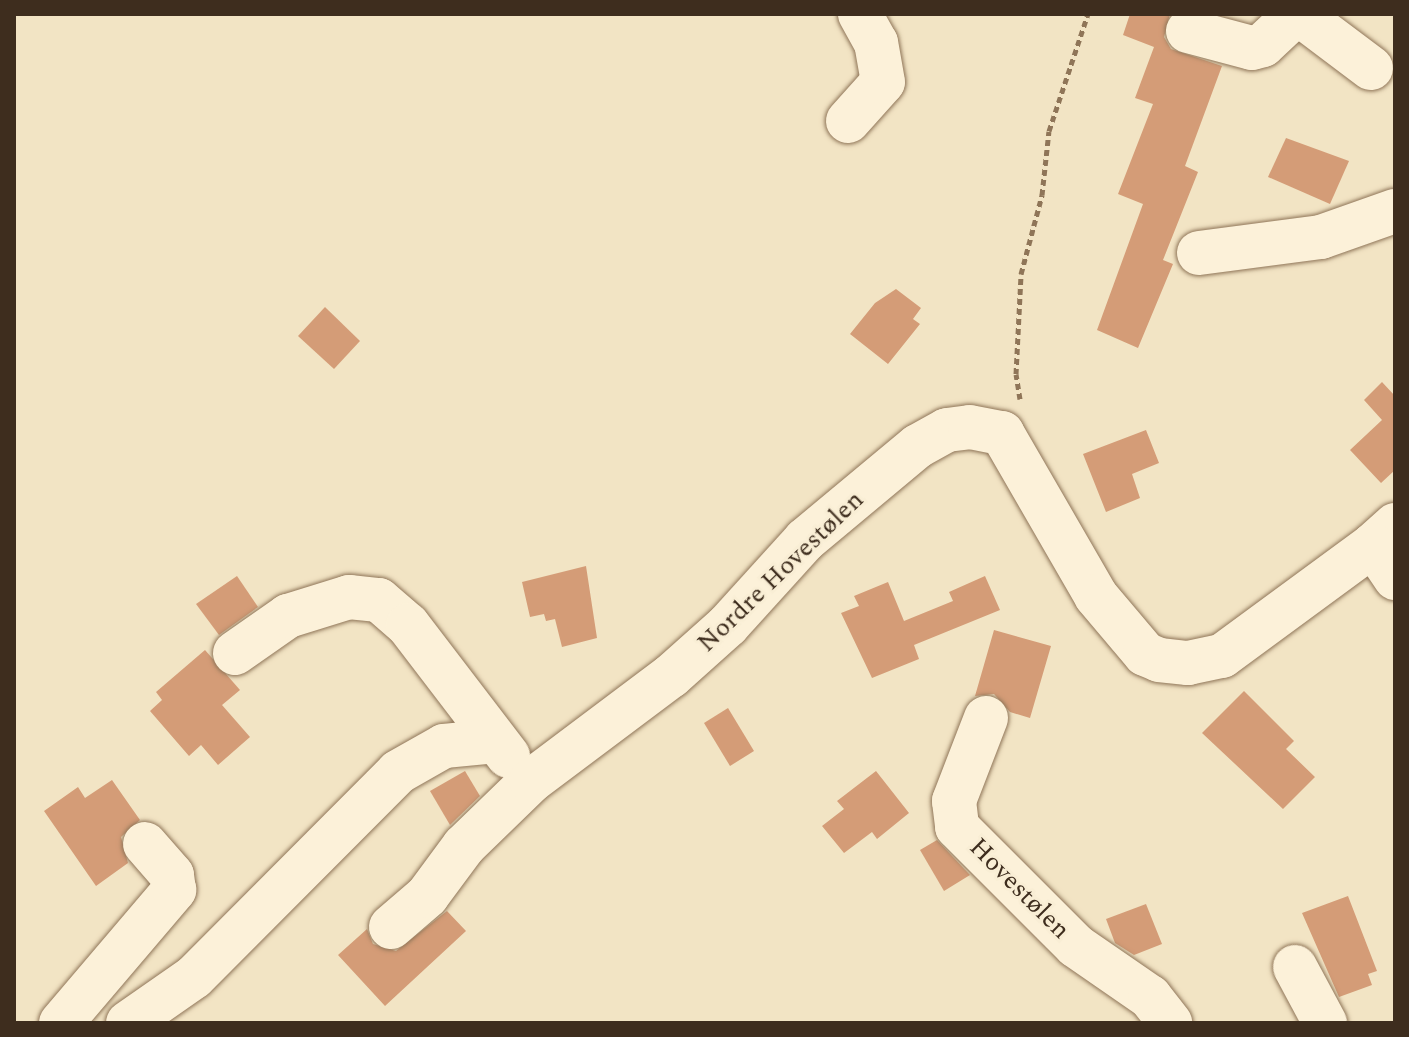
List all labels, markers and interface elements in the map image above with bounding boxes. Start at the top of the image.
street label: Nordre Hovestølen [691,485,871,659]
street label: Hovestølen [962,832,1076,946]

